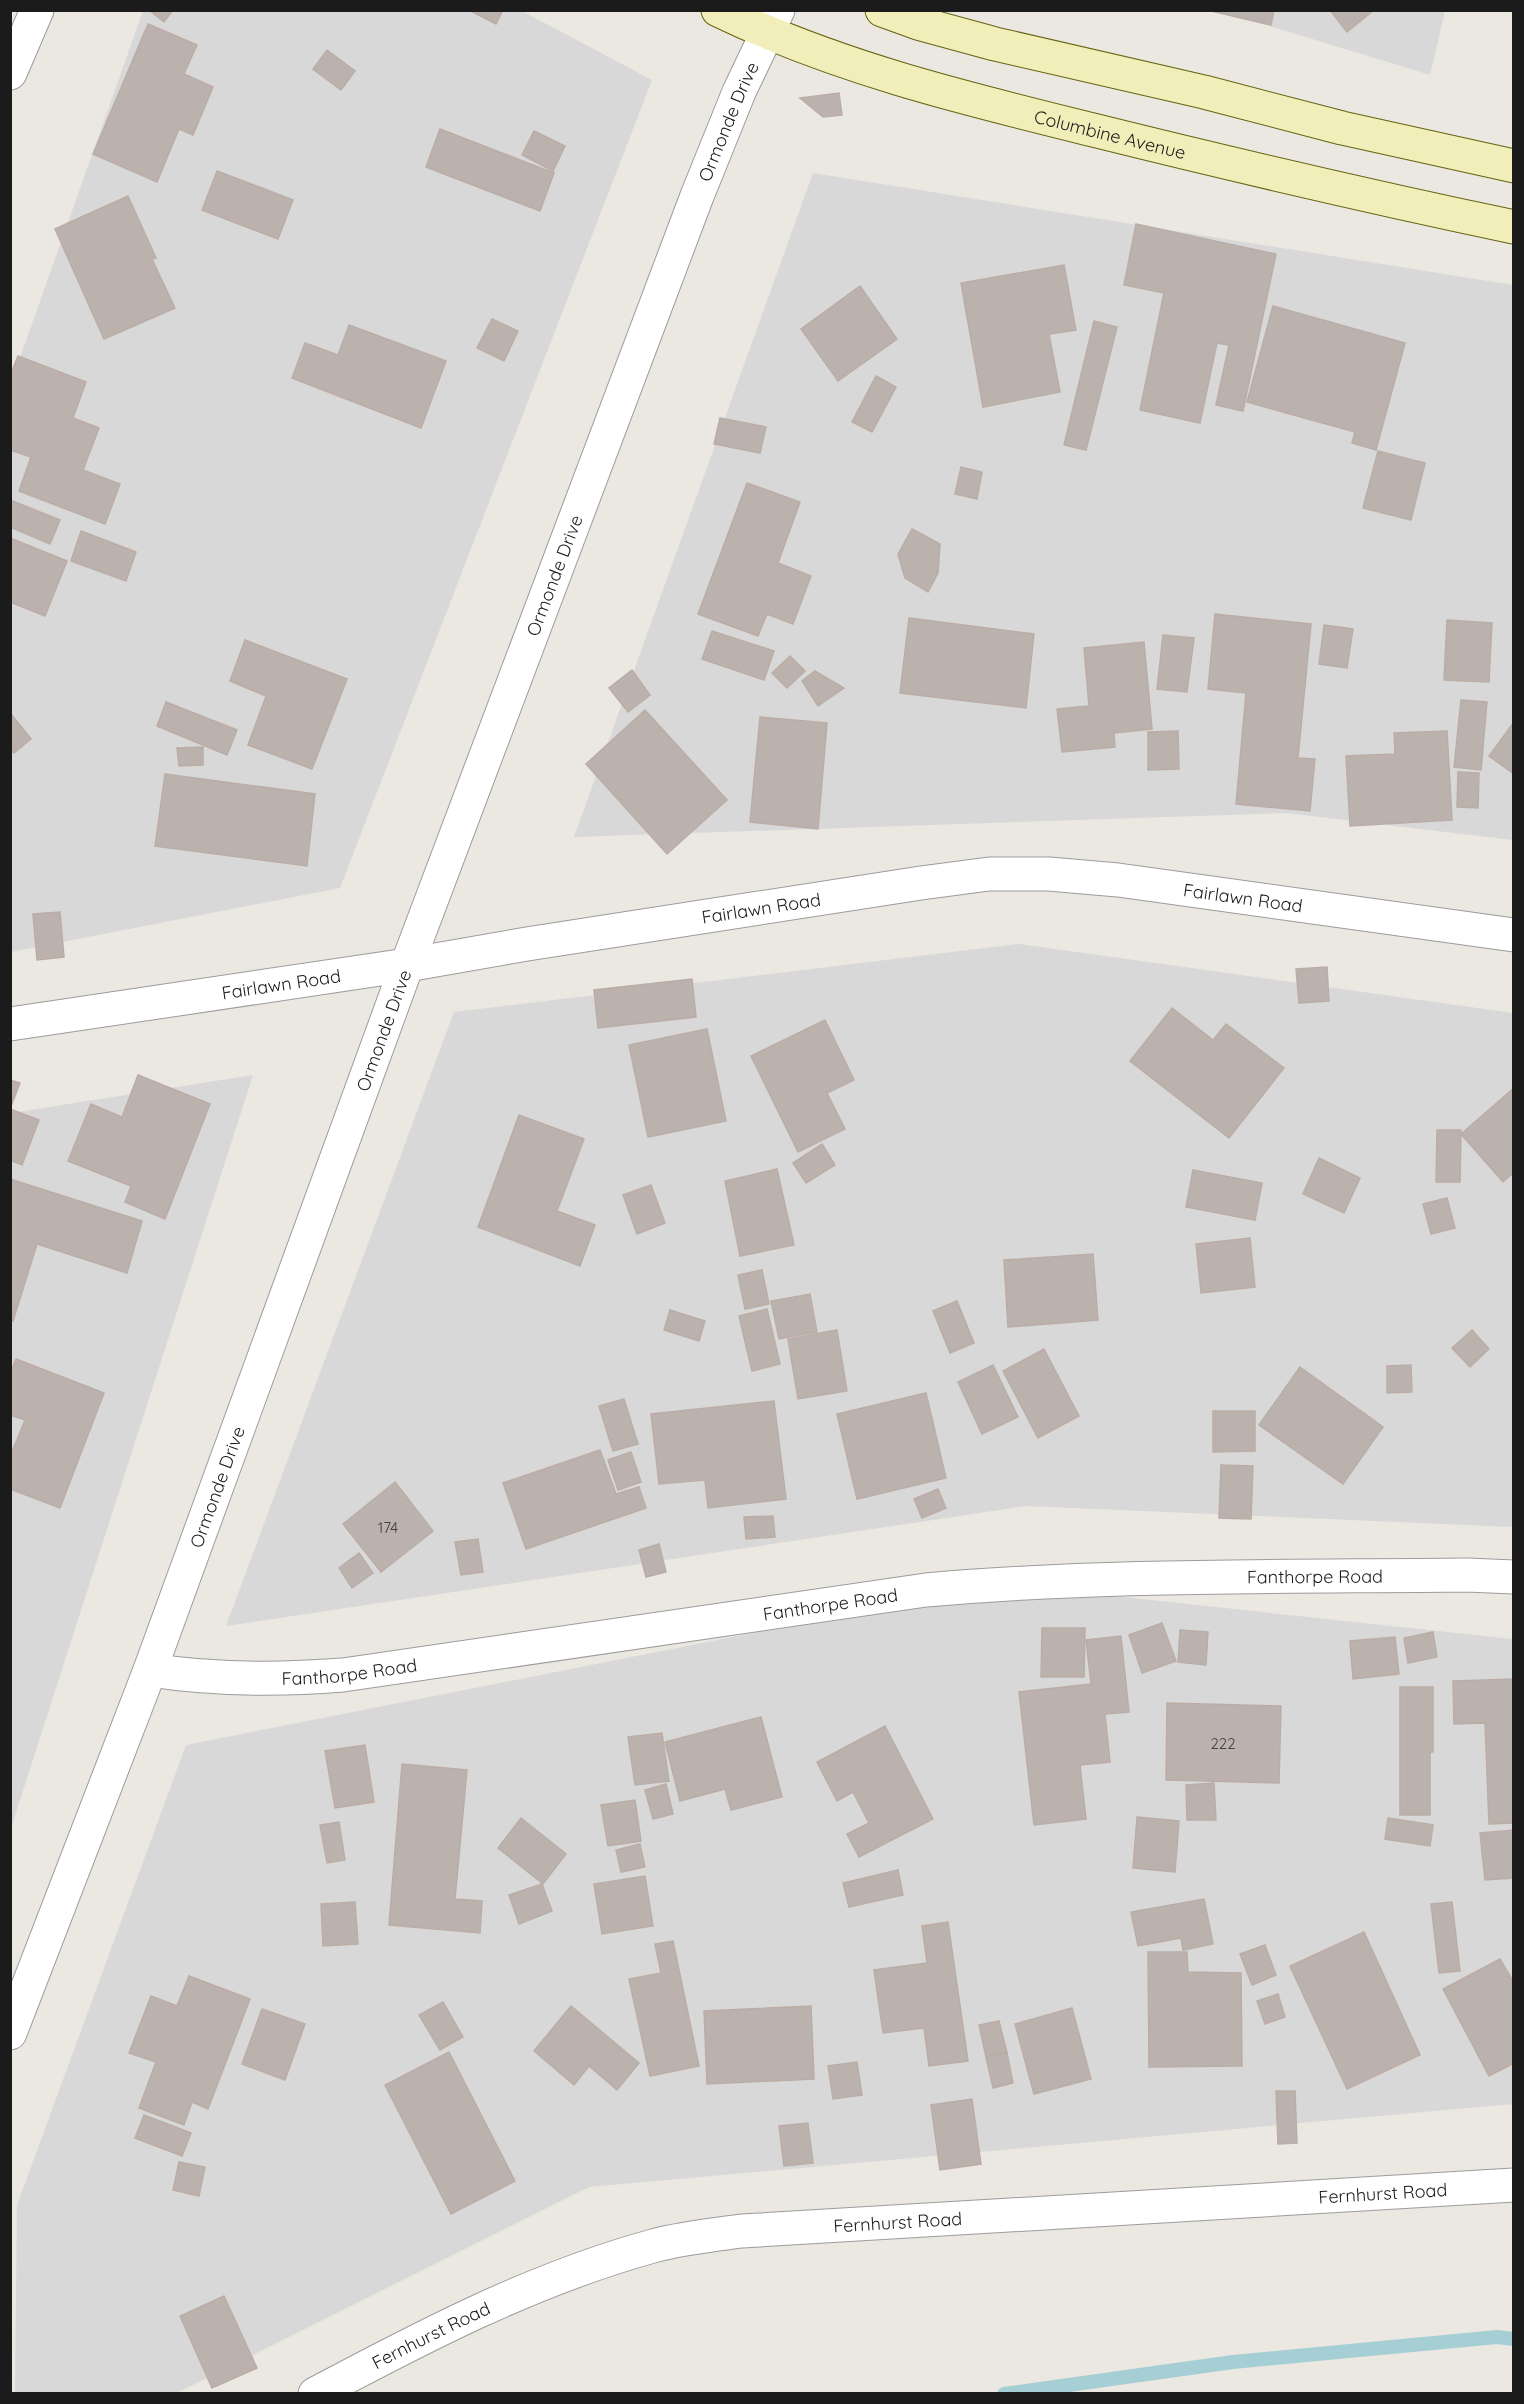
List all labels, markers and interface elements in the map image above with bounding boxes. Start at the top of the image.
street label: Ormonde Drive [693,58,763,185]
street label: Columbine Avenue [1032,104,1188,164]
street label: Ormonde Drive [521,511,587,639]
street label: Fairlawn Road [1182,878,1304,917]
street label: Fairlawn Road [700,887,822,928]
street label: Fairlawn Road [220,964,342,1004]
street label: Ormonde Drive [351,966,416,1094]
street label: Ormonde Drive [184,1423,249,1551]
house number: 174 [378,1518,398,1537]
street label: Fanthorpe Road [1247,1564,1383,1588]
street label: Fanthorpe Road [761,1583,899,1625]
street label: Fanthorpe Road [281,1653,418,1690]
house number: 222 [1211,1734,1235,1753]
street label: Fernhurst Road [1318,2178,1448,2208]
street label: Fernhurst Road [833,2206,963,2237]
street label: Fernhurst Road [368,2296,494,2374]

